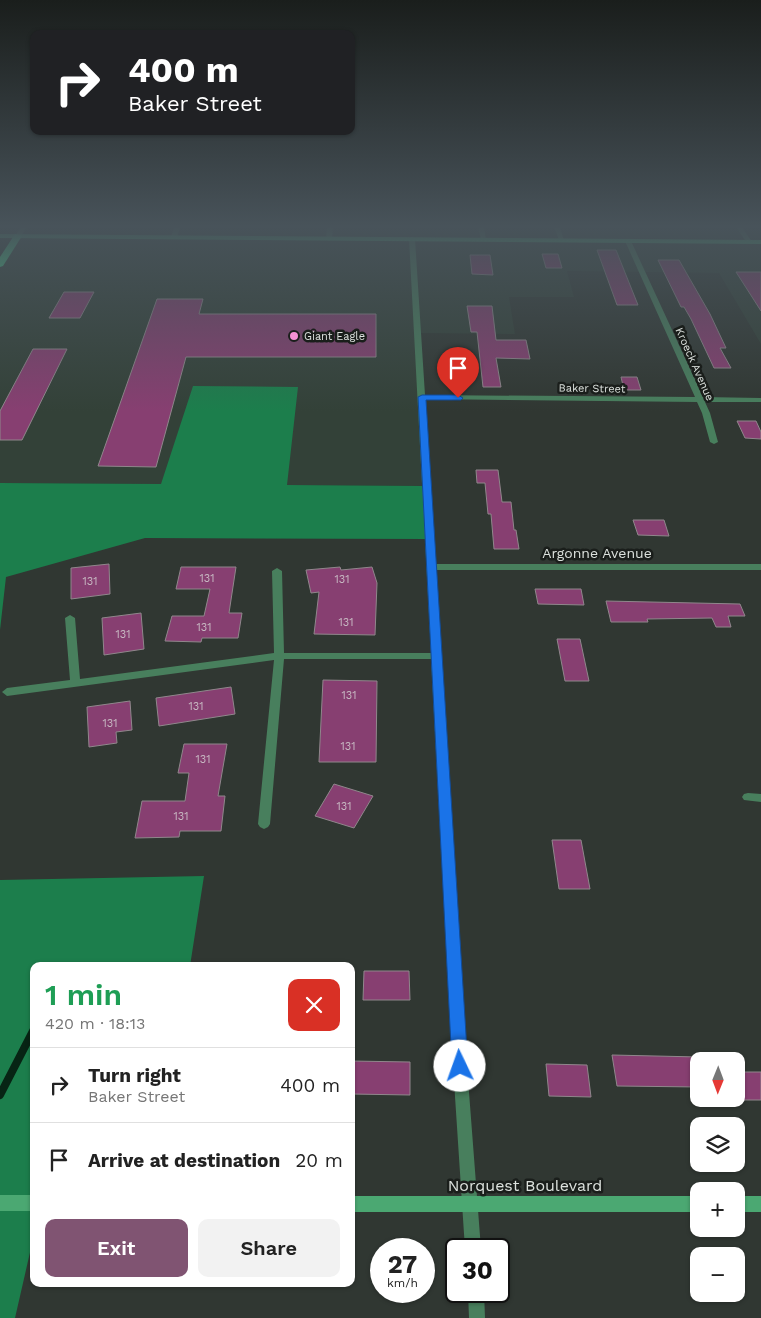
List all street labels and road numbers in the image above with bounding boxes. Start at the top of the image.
street label: Kroeck Avenue [673,326,717,403]
street label: Baker Street [558,381,626,396]
street label: Argonne Avenue [542,545,652,561]
street label: Norquest Boulevard [448,1176,602,1195]

